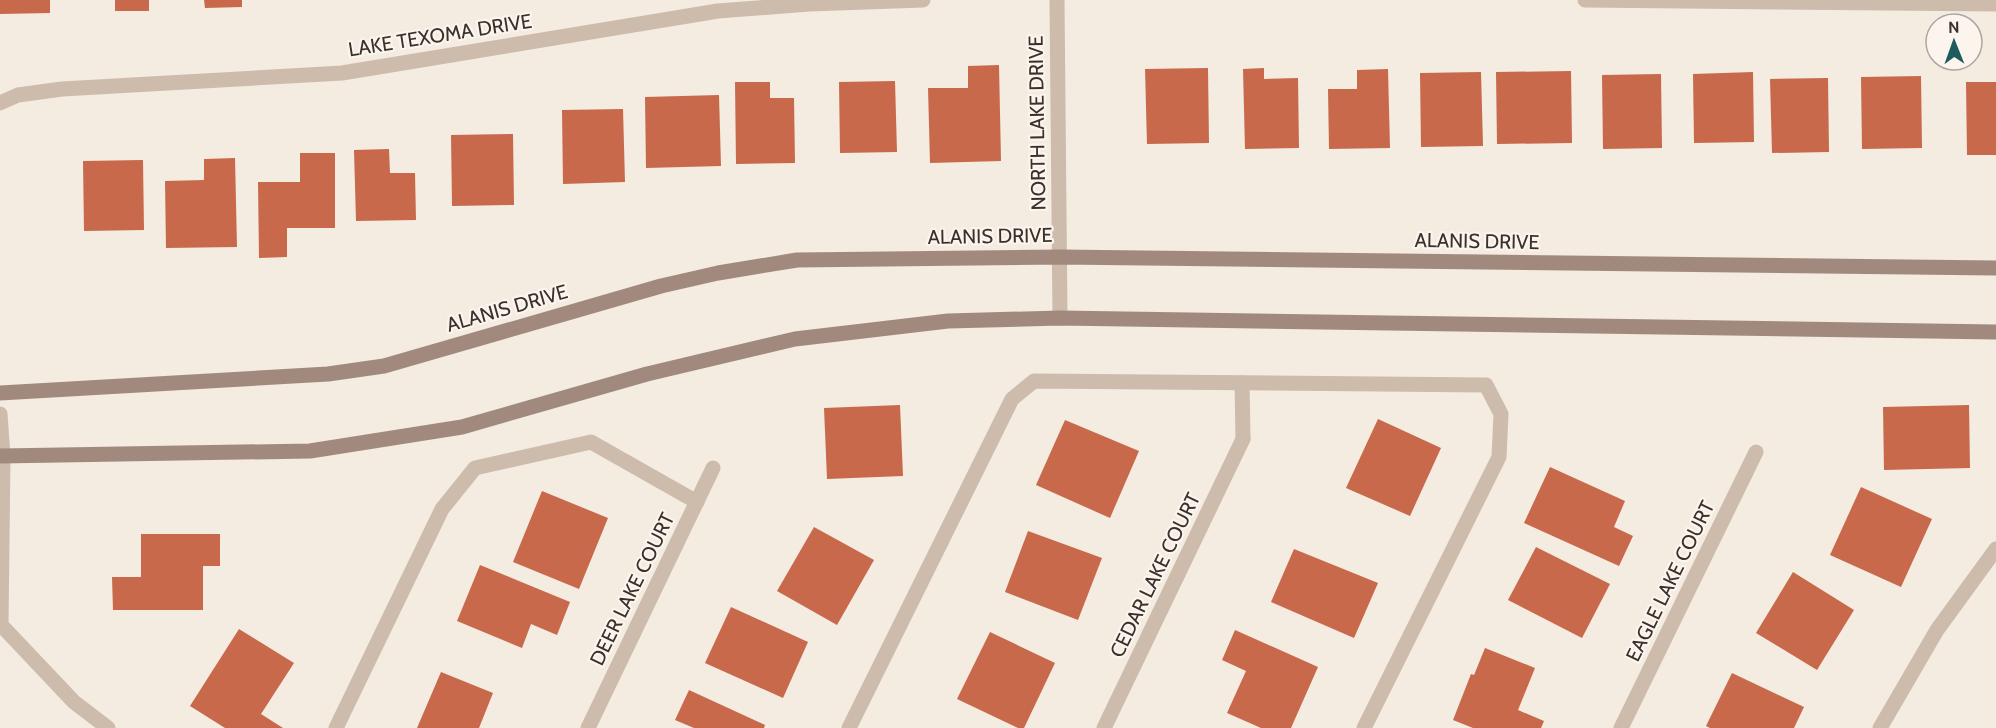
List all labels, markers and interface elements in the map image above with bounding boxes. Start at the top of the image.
street label: LAKE TEXOMA DRIVE [346,9,534,61]
north arrow [1924,12,1984,72]
text: N [1948,18,1960,37]
street label: NORTH LAKE DRIVE [1023,35,1051,211]
street label: ALANIS DRIVE [927,223,1053,249]
street label: ALANIS DRIVE [1414,228,1540,254]
street label: ALANIS DRIVE [444,279,570,337]
street label: CEDAR LAKE COURT [1105,488,1205,661]
street label: EAGLE LAKE COURT [1621,496,1719,665]
street label: DEER LAKE COURT [585,508,680,669]

